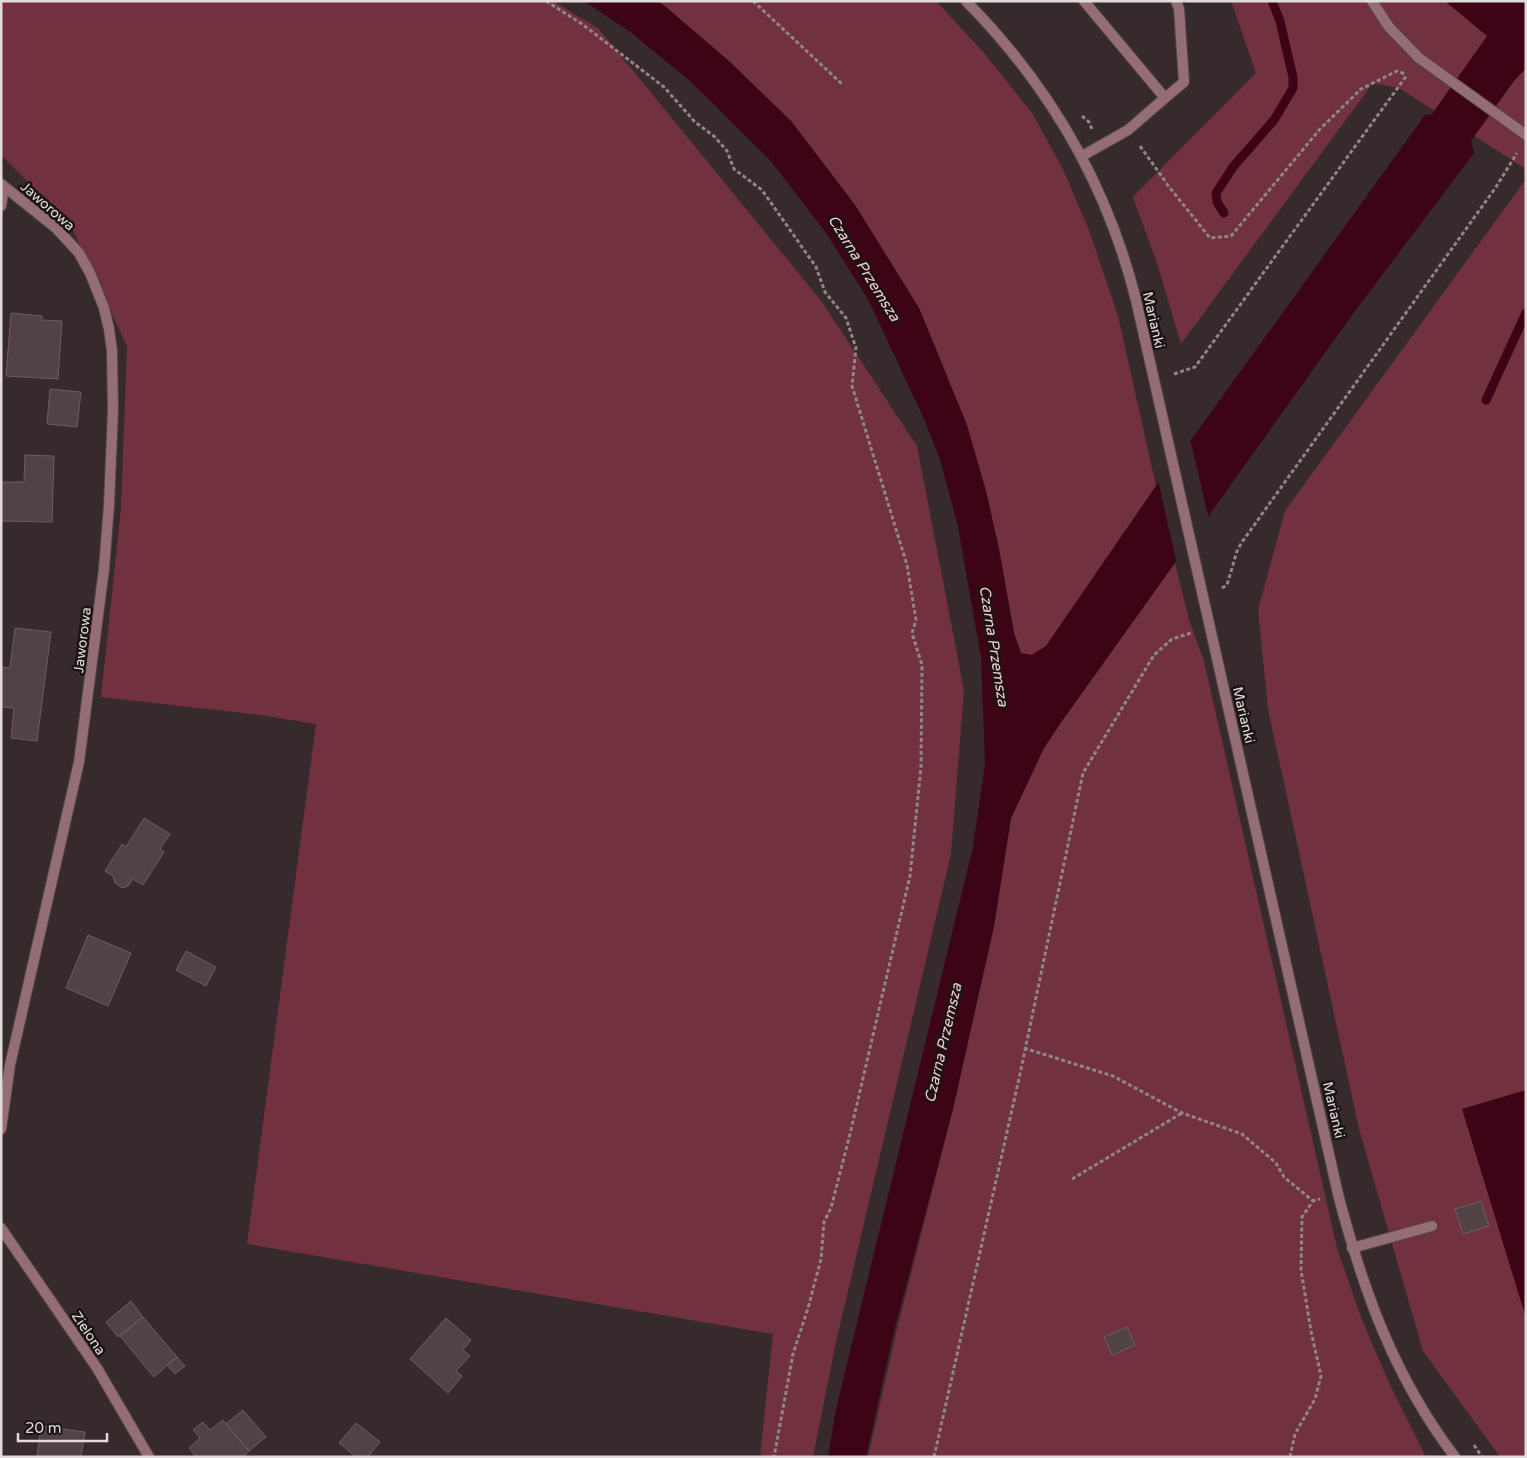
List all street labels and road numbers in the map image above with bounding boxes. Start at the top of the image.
street label: Jaworowa [17,178,78,235]
street label: Marianki [1139,290,1168,350]
street label: Jaworowa [70,606,95,674]
street label: Marianki [1229,685,1258,745]
street label: Marianki [1319,1080,1348,1140]
street label: Zielona [68,1308,109,1358]

